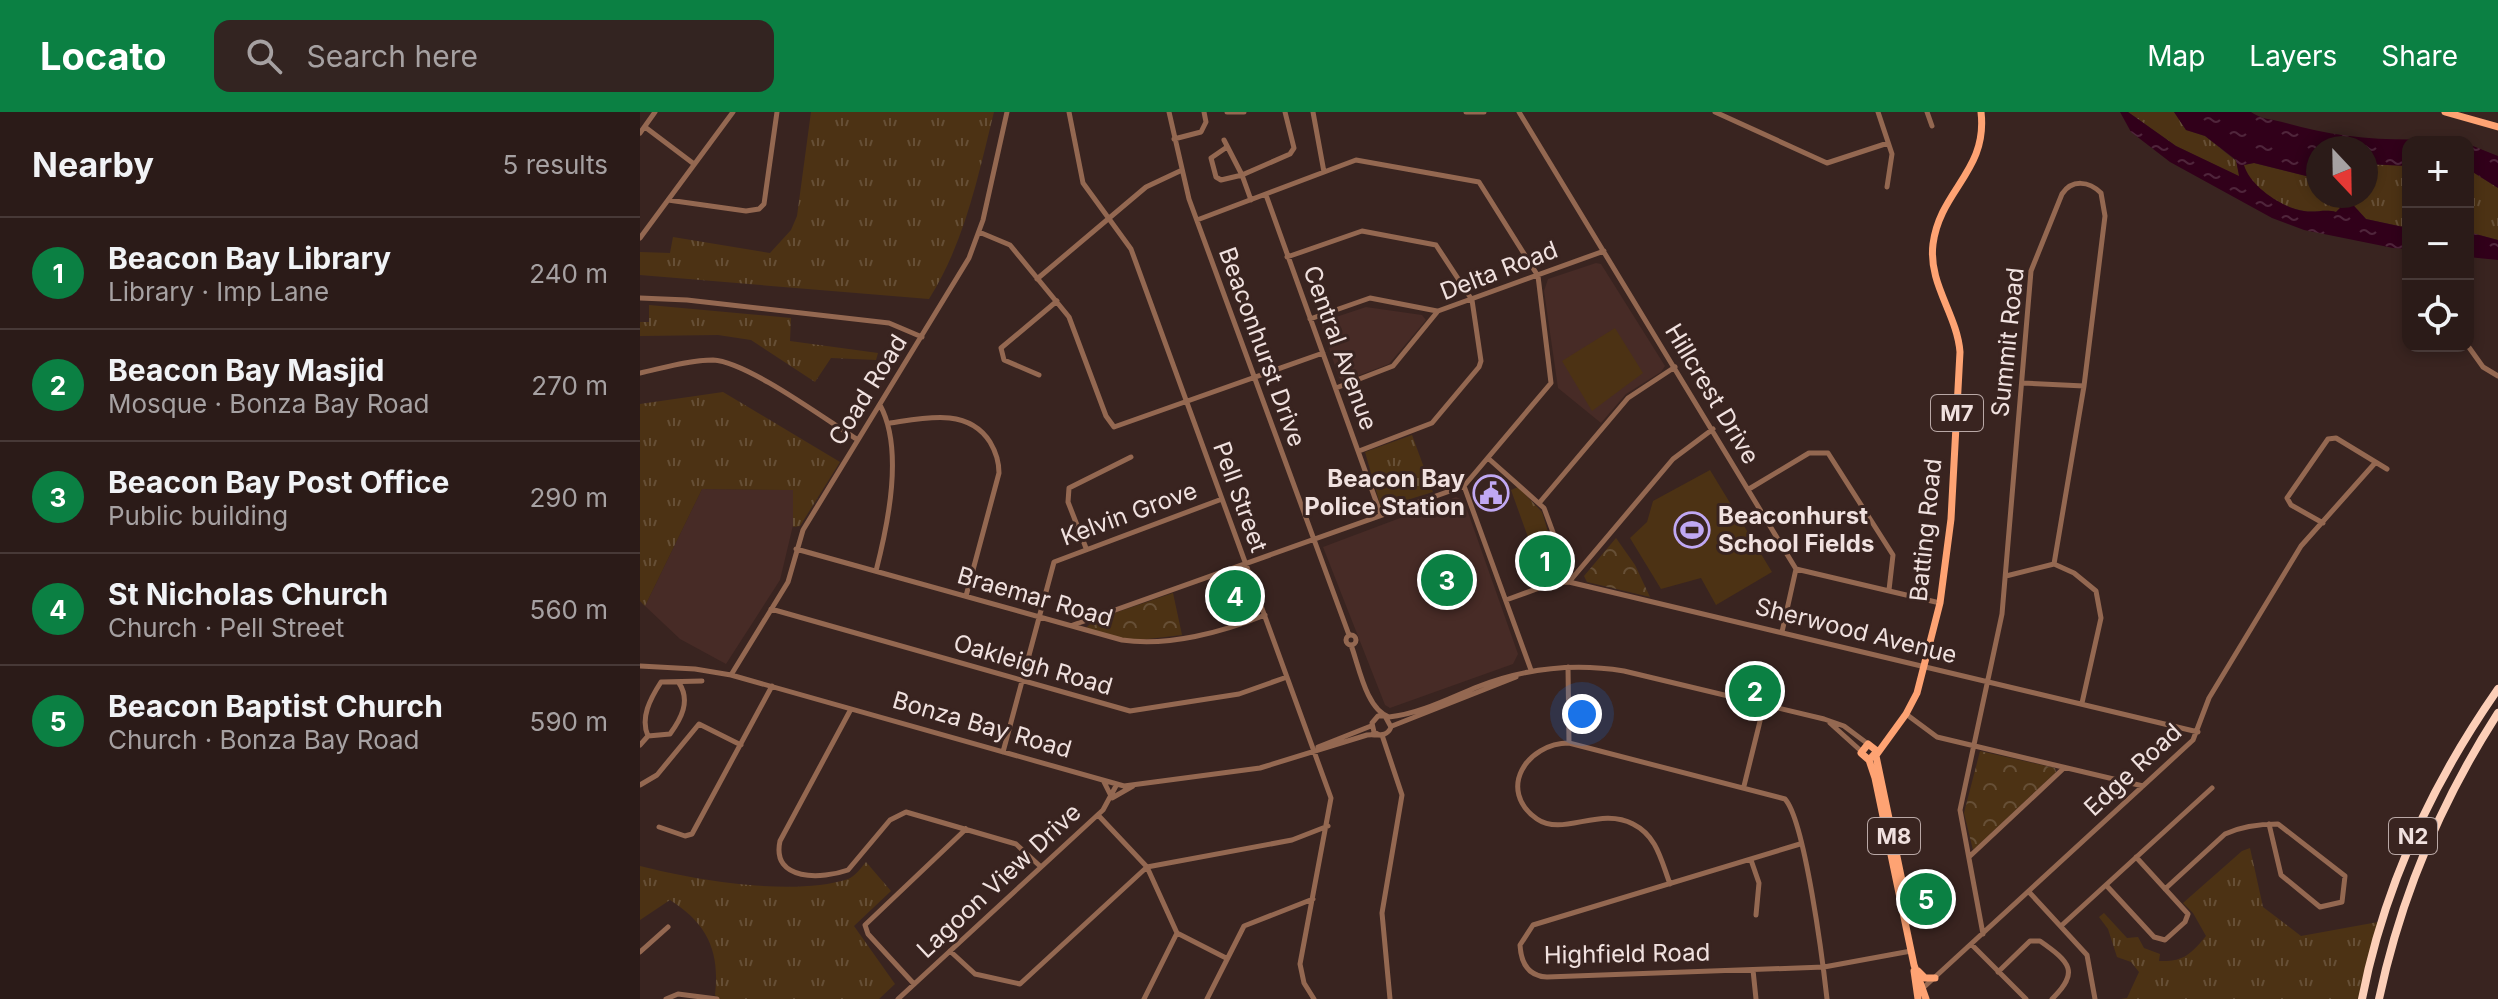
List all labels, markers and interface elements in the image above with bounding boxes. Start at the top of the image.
search box [214,20,774,92]
text: Locato [40,33,166,79]
icon: search [242,34,286,78]
text: Search here [306,38,478,74]
text: Map [2147,39,2205,73]
text: Layers [2249,39,2337,73]
text: Share [2381,39,2458,73]
north arrow [2306,136,2378,208]
map controls [2402,136,2474,352]
button: + [2402,136,2474,208]
text: Nearby [32,144,154,185]
text: 5 results [503,149,608,180]
button: − [2402,208,2474,280]
street label: Delta Road [1436,235,1562,306]
text: Beacon Bay Library [108,240,391,276]
street label: Beaconhurst Drive [1213,243,1312,450]
text: 1 [52,258,64,289]
text: 240 m [529,258,608,289]
street label: Central Avenue [1297,262,1384,434]
street label: Summit Road [1985,266,2030,418]
text: Library · Imp Lane [108,276,329,307]
button: locate [2402,280,2474,352]
street label: Hillcrest Drive [1659,318,1766,469]
street label: Coad Road [822,329,913,450]
text: Beacon Bay Masjid [108,352,385,388]
text: 2 [50,370,66,401]
text: 270 m [531,370,608,401]
text: Mosque · Bonza Bay Road [108,388,429,419]
road number: M7 [1931,395,1983,431]
street label: Pell Street [1207,438,1274,556]
street label: Batting Road [1904,457,1947,603]
text: Beacon Bay Post Office [108,464,449,500]
place label: Beacon Bay Police Station [1304,464,1466,521]
public building icon: Beacon Bay Police Station [1472,474,1510,512]
street label: Kelvin Grove [1057,475,1201,552]
text: 3 [50,482,66,513]
text: 290 m [530,482,608,513]
text: Public building [108,500,288,531]
place label: Beaconhurst School Fields [1718,501,1874,558]
sports icon: Beaconhurst School Fields [1673,511,1711,549]
pin: 1 [1519,531,1571,591]
pin: 3 [1421,550,1473,610]
street label: Braemar Road [954,560,1116,633]
pin: 4 [1209,566,1261,626]
text: St Nicholas Church [108,576,388,612]
street label: Sherwood Avenue [1752,591,1960,670]
text: 4 [49,594,67,625]
text: 560 m [530,594,608,625]
text: Church · Pell Street [108,612,344,643]
street label: Oakleigh Road [950,628,1116,701]
pin: 2 [1729,661,1781,721]
street label: Bonza Bay Road [889,685,1075,764]
text: Beacon Baptist Church [108,688,443,724]
your location [1562,694,1602,734]
text: 5 [50,706,66,737]
text: 590 m [530,706,608,737]
street label: Edge Road [2078,717,2187,822]
text: Church · Bonza Bay Road [108,724,420,755]
street label: Lagoon View Drive [911,797,1087,964]
road number: M8 [1868,818,1920,854]
road number: N2 [2389,818,2437,854]
pin: 5 [1900,869,1952,929]
street label: Highfield Road [1544,938,1710,969]

